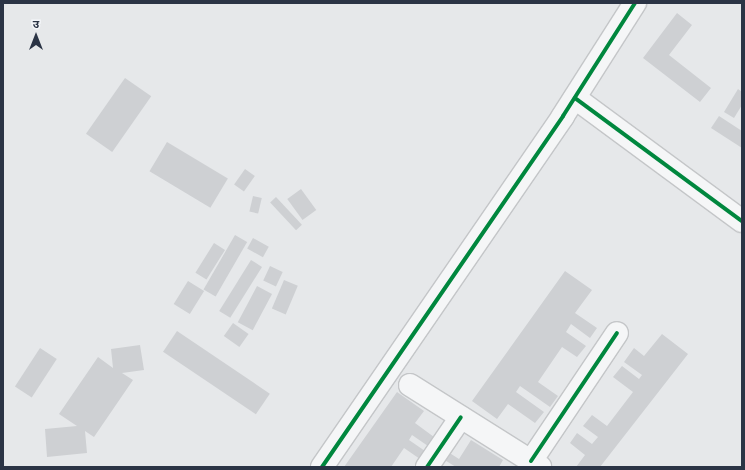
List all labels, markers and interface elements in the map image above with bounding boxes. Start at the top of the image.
north arrow [16,16,56,56]
text: उ [33,17,39,31]

